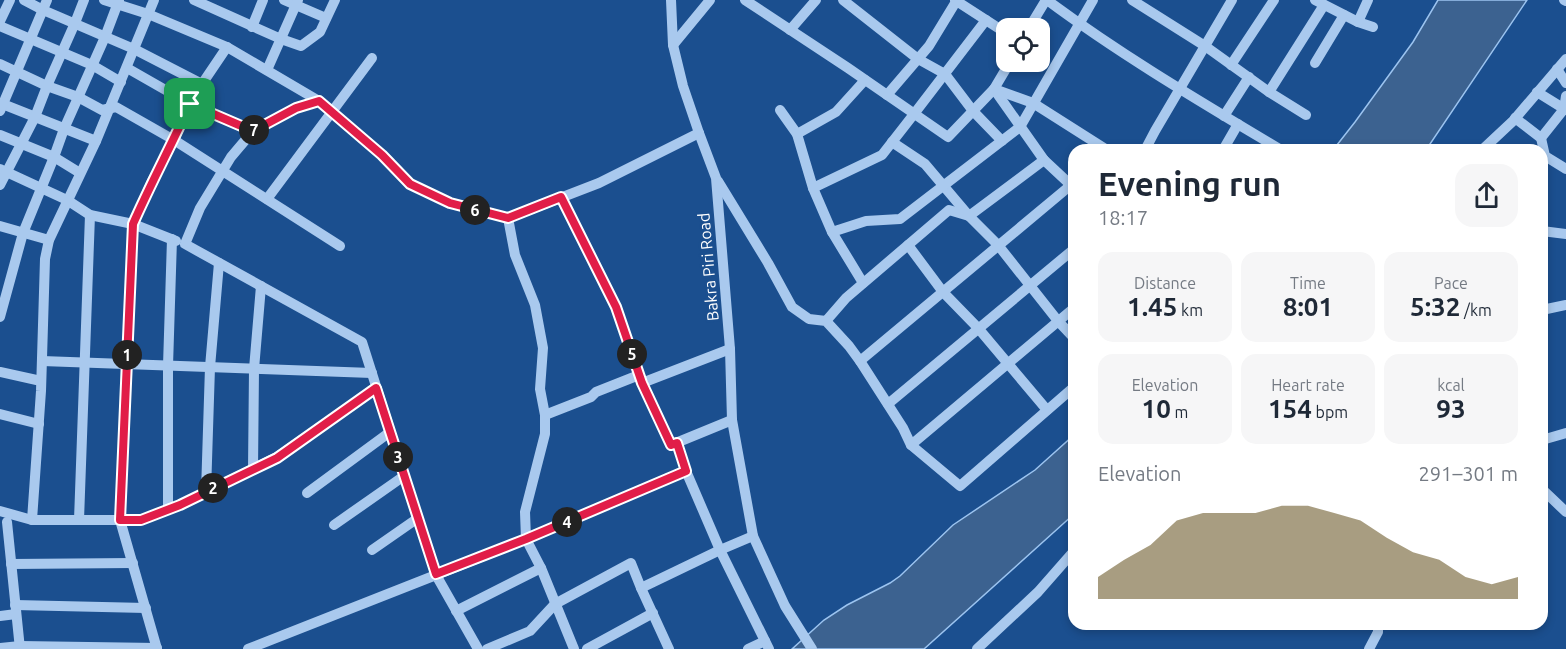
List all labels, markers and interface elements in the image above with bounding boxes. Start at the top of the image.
map controls [996,18,1050,72]
button: locate [996,18,1050,72]
pin [164,78,215,129]
icon: arrive [173,87,206,120]
pin: 7 [239,115,269,145]
text: 7 [249,121,259,139]
button: share [1455,164,1518,227]
text: Evening run [1098,165,1281,202]
pin: 6 [460,195,490,225]
text: 6 [470,201,480,219]
text: 18:17 [1098,206,1148,229]
street label: Bakra Piri Road [694,212,722,322]
text: Distance [1134,274,1196,292]
text: Time [1290,274,1326,292]
text: Pace [1434,274,1468,292]
text: 1.45 [1127,292,1177,321]
text: 8:01 [1283,292,1333,321]
text: 5:32 [1410,292,1460,321]
text: km [1177,301,1203,319]
text: /km [1460,301,1492,319]
pin: 5 [617,339,647,369]
pin: 1 [112,340,142,370]
text: 5 [627,345,637,363]
text: 1 [122,346,132,364]
text: Elevation [1132,376,1198,394]
text: Heart rate [1271,376,1345,394]
text: kcal [1437,376,1465,394]
text: 10 [1142,394,1171,423]
text: 154 [1268,394,1312,423]
text: 93 [1436,394,1466,423]
text: m [1171,403,1188,421]
text: bpm [1312,403,1348,421]
pin: 3 [383,442,413,472]
text: 3 [393,448,403,466]
text: Elevation [1098,462,1181,485]
text: 291–301 m [1419,462,1518,485]
pin: 2 [198,473,228,503]
text: 2 [208,479,218,497]
pin: 4 [552,507,582,537]
text: 4 [562,513,572,531]

